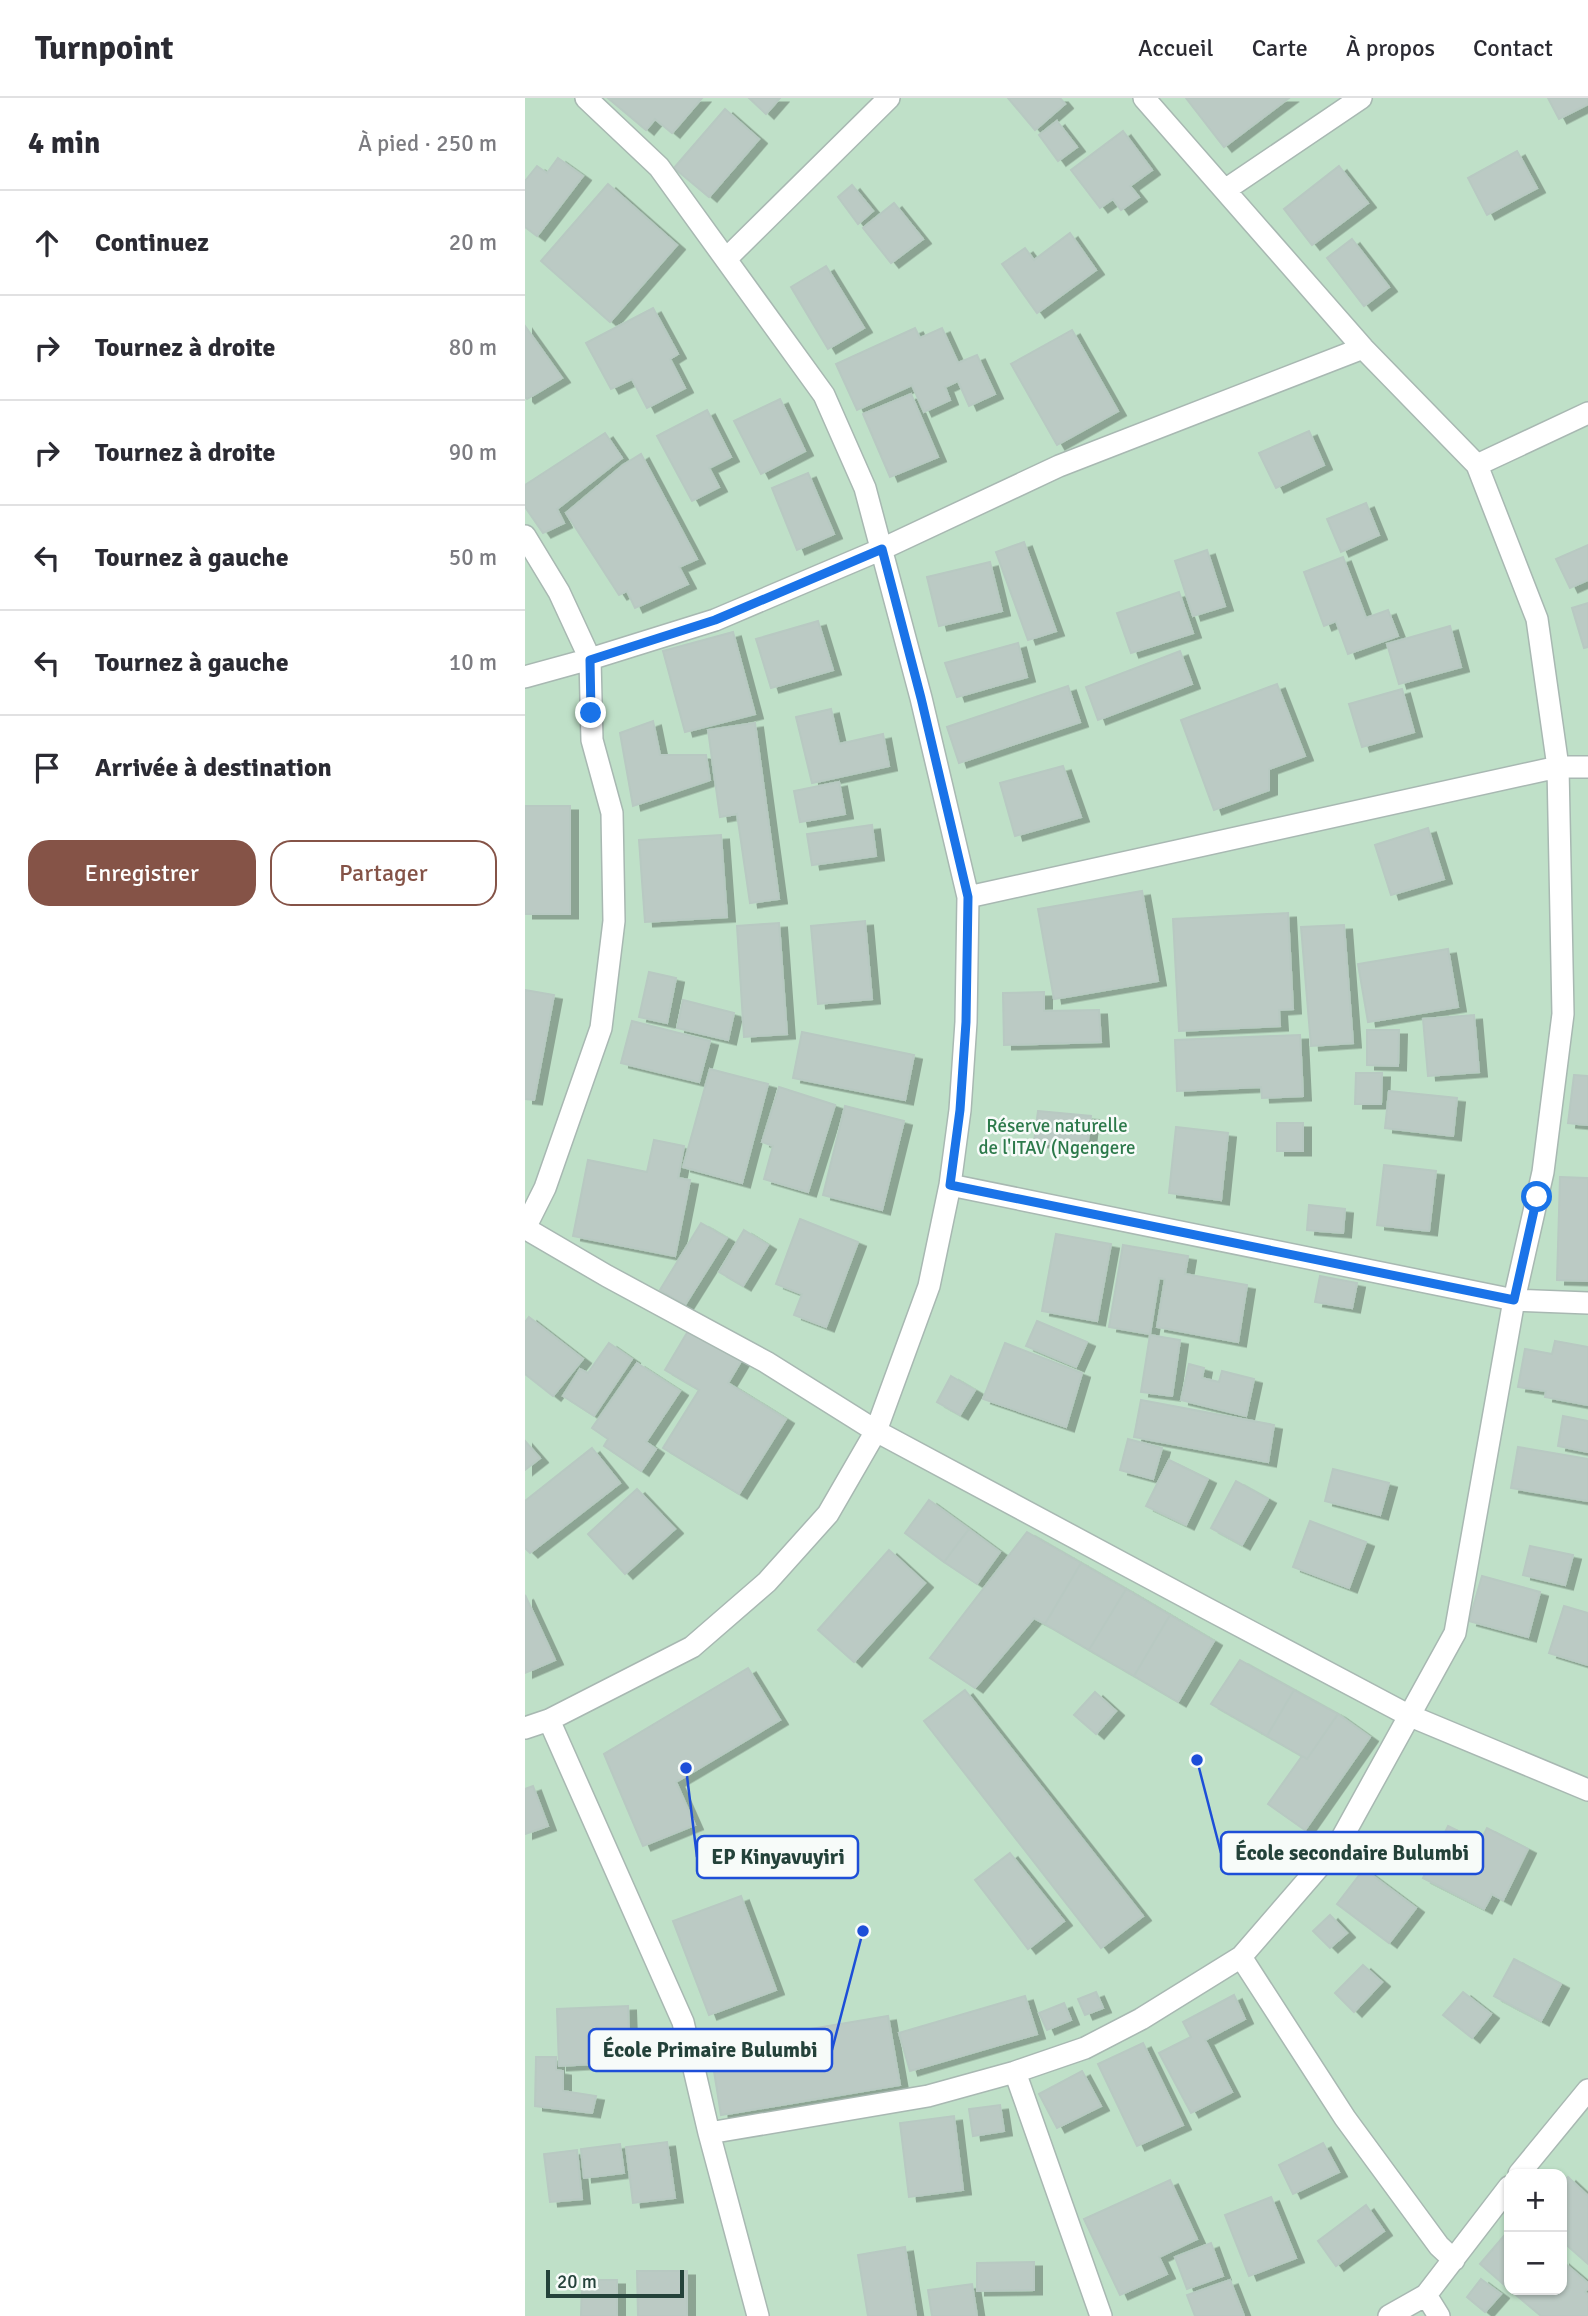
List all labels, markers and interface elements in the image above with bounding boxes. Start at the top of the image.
text: Turnpoint [35,28,173,69]
text: Accueil [1138,33,1214,63]
text: Carte [1252,33,1308,63]
text: À propos [1346,33,1435,63]
text: Contact [1473,33,1553,63]
text: 4 min [28,125,100,162]
text: À pied · 250 m [358,129,497,158]
icon: ahead [28,224,66,262]
text: Continuez [95,227,209,259]
text: 20 m [449,228,497,257]
icon: right [28,329,66,367]
text: Tournez à droite [95,332,275,364]
text: 80 m [449,333,497,362]
icon: right [28,434,66,472]
text: Tournez à droite [95,437,275,469]
text: 90 m [449,438,497,467]
icon: left [28,539,66,577]
text: Tournez à gauche [95,542,289,574]
text: 50 m [449,543,497,572]
icon: left [28,644,66,682]
text: Tournez à gauche [95,647,289,679]
text: 10 m [449,648,497,677]
route end [575,697,606,728]
icon: arrive [28,749,66,787]
text: Arrivée à destination [95,752,332,784]
button: Enregistrer [28,840,256,906]
button: Partager [270,840,497,906]
park label: Réserve naturelle de l'ITAV (Ngengere [979,1114,1135,1160]
route start [1521,1181,1552,1212]
callout: École secondaire Bulumbi [1221,1832,1483,1874]
callout: EP Kinyavuyiri [697,1836,858,1878]
text: École secondaire Bulumbi [1235,1839,1469,1866]
text: EP Kinyavuyiri [711,1844,845,1870]
callout: École Primaire Bulumbi [589,2029,832,2071]
text: École Primaire Bulumbi [602,2036,818,2063]
map controls [1504,2169,1567,2295]
button: + [1504,2169,1567,2232]
button: − [1504,2232,1567,2295]
scale bar [546,2267,684,2299]
text: 20 m [557,2270,597,2294]

